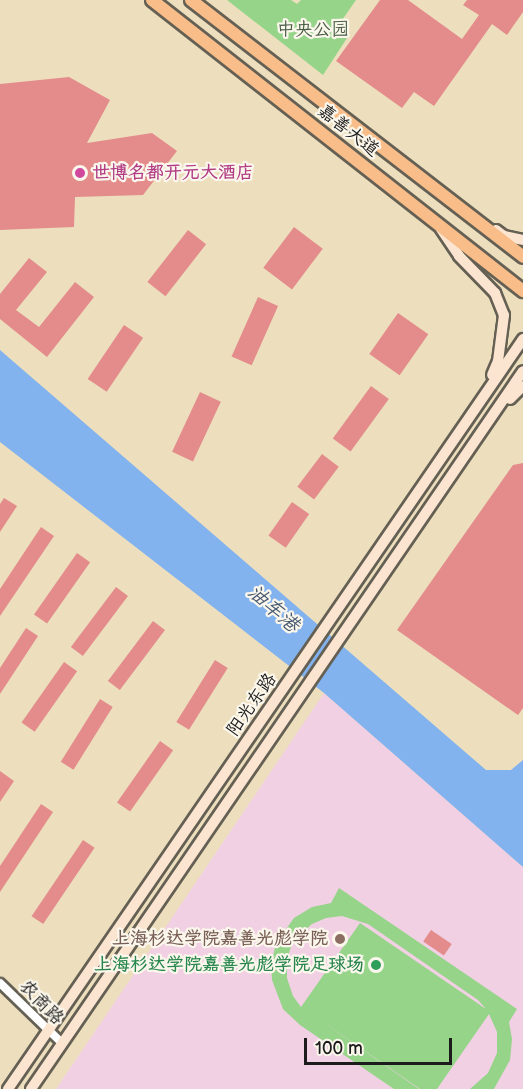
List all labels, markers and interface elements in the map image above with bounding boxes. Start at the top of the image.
park label: 中央公园 [277,19,349,41]
street label: 嘉善大道 [313,100,383,162]
place label: 世博名都开元大酒店 [92,162,254,184]
marker: 世博名都开元大酒店 [73,166,87,180]
water label: 油车港 [242,580,304,638]
street label: 阳光东路 [223,669,281,741]
place label: 上海杉达学院嘉善光彪学院 [112,928,328,950]
marker: 上海杉达学院嘉善光彪学院 [333,932,347,946]
place label: 上海杉达学院嘉善光彪学院足球场 [94,954,364,976]
marker: 上海杉达学院嘉善光彪学院足球场 [369,958,383,972]
street label: 农商路 [14,976,68,1030]
scale bar [307,1026,456,1064]
text: 100 m [315,1038,363,1059]

